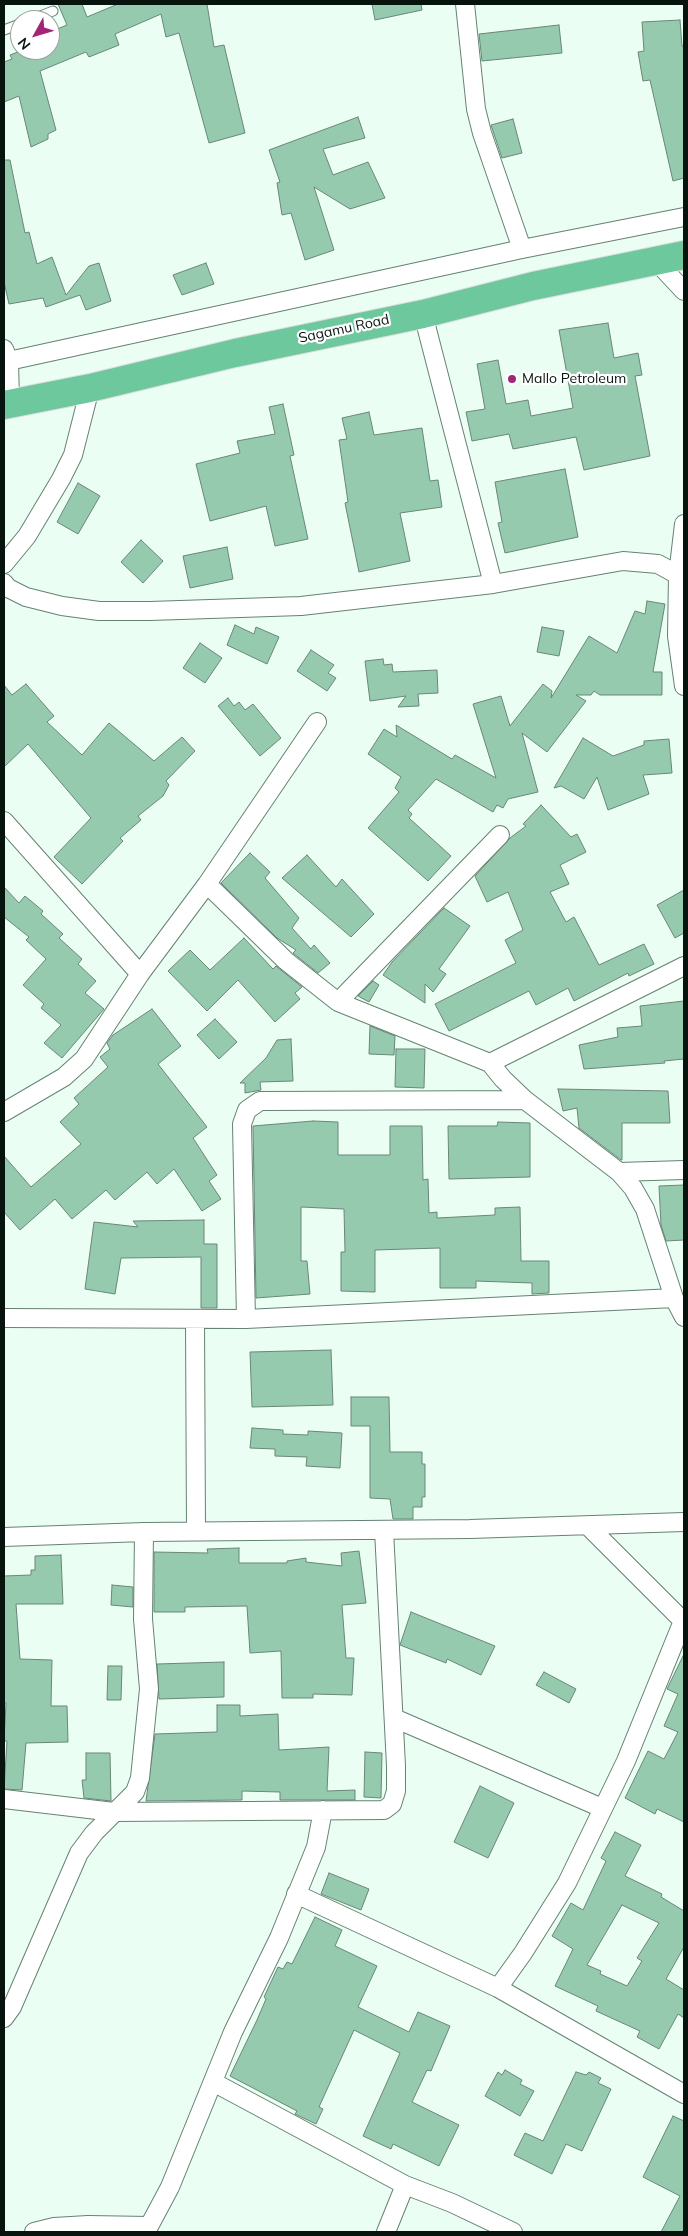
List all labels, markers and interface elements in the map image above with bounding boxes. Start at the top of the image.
north arrow [10,10,60,60]
text: N [14,34,34,54]
street label: Sagamu Road [297,311,391,347]
place label: Mallo Petroleum [522,371,626,387]
marker: Mallo Petroleum [506,373,518,385]

